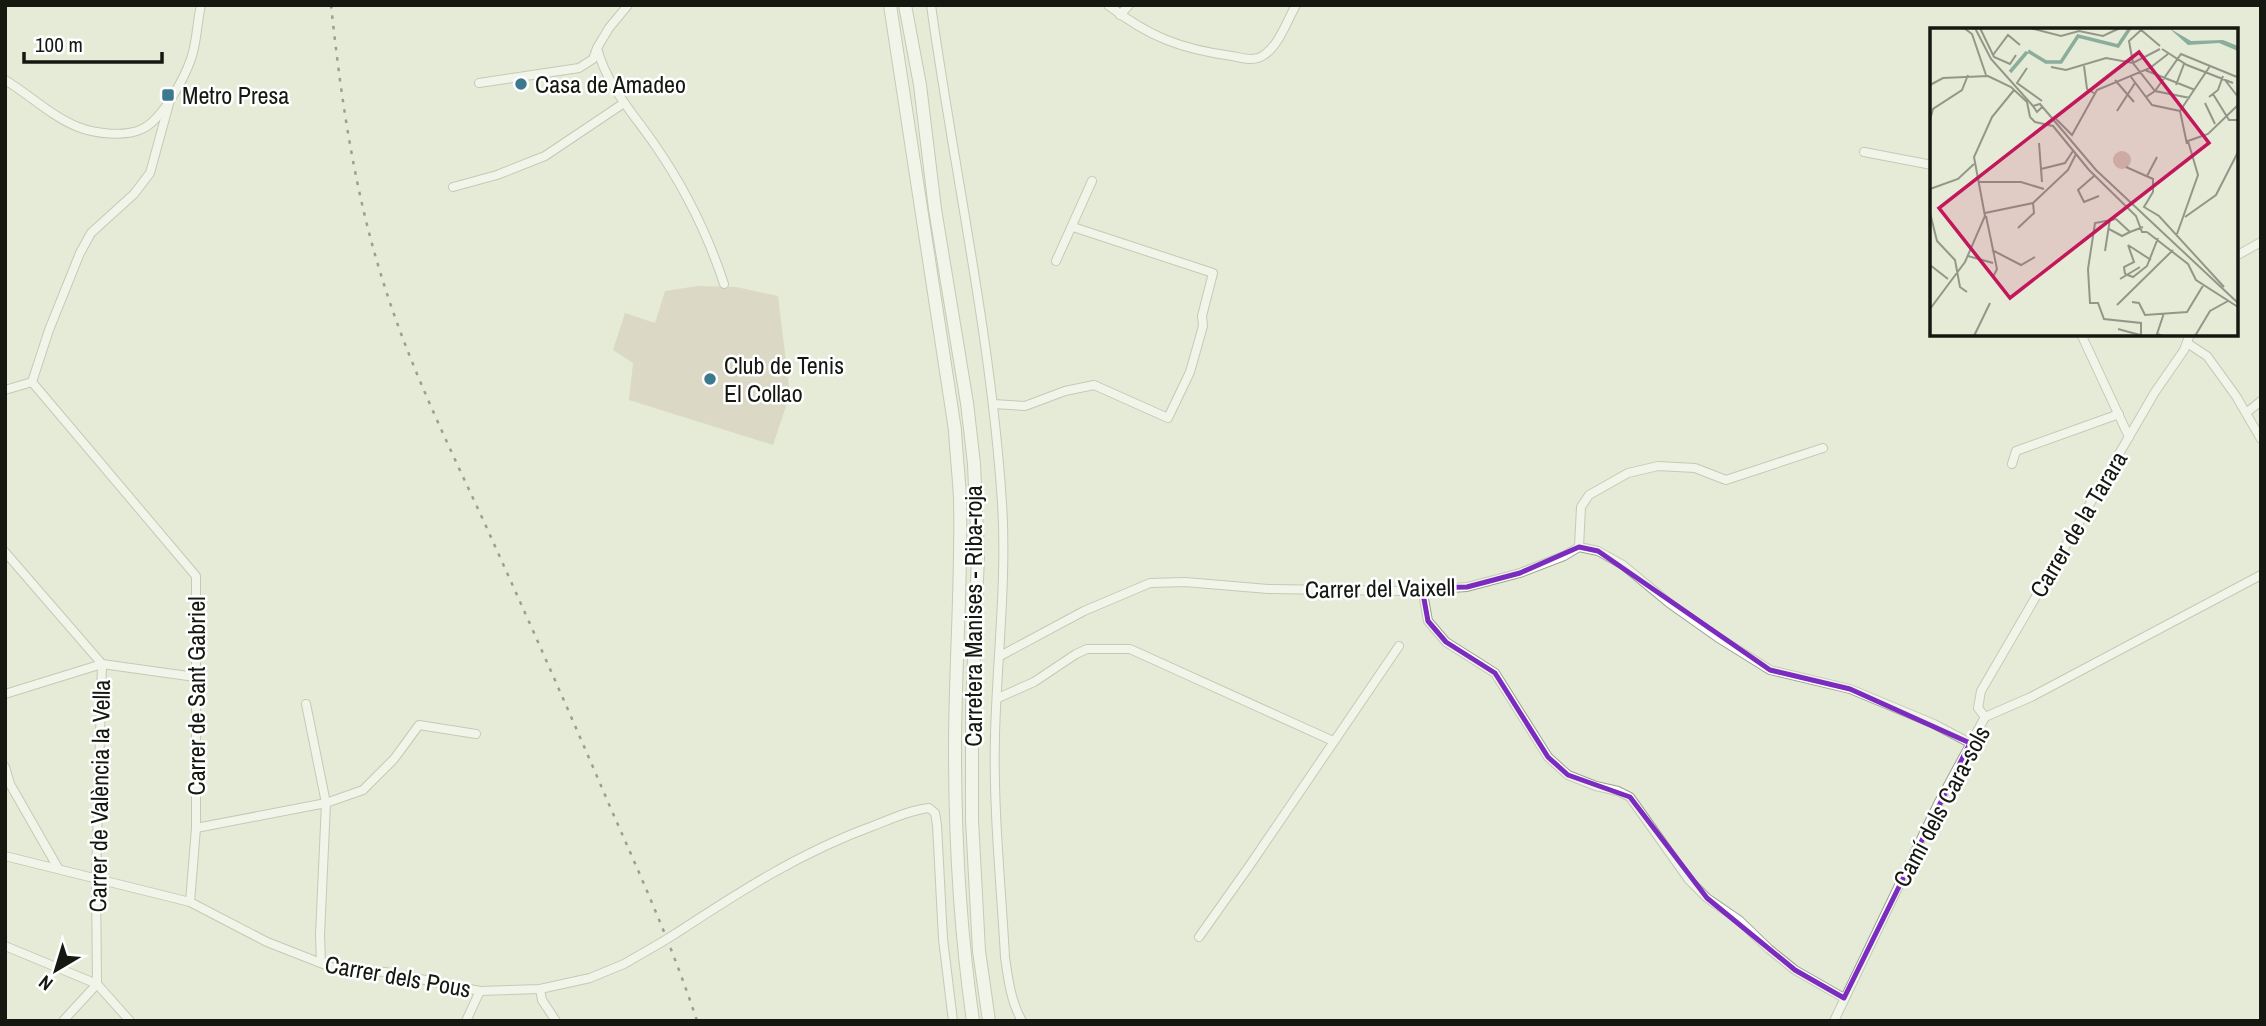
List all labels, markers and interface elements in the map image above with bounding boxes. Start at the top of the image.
scale bar [24,21,163,65]
inset map [1930,28,2238,336]
text: 100 m [35,30,83,59]
place label: Casa de Amadeo [535,68,686,100]
marker: Casa de Amadeo [513,76,529,92]
place label: Metro Presa [182,79,289,111]
marker: Metro Presa [160,87,176,103]
place label: Club de Tenis El Collao [724,349,844,409]
marker: Club de Tenis El Collao [702,371,718,387]
street label: Carrer de la Tarara [2022,445,2134,603]
street label: Carretera Manises - Riba-roja [957,485,989,747]
street label: Carrer del Vaixell [1304,571,1456,605]
street label: Carrer de Sant Gabriel [180,596,212,796]
street label: Carrer de València la Vella [81,679,117,913]
street label: Camí dels Cara-sols [1885,720,1997,892]
north arrow [21,935,91,1005]
street label: Carrer dels Pous [323,947,473,1005]
text: N [33,970,58,997]

